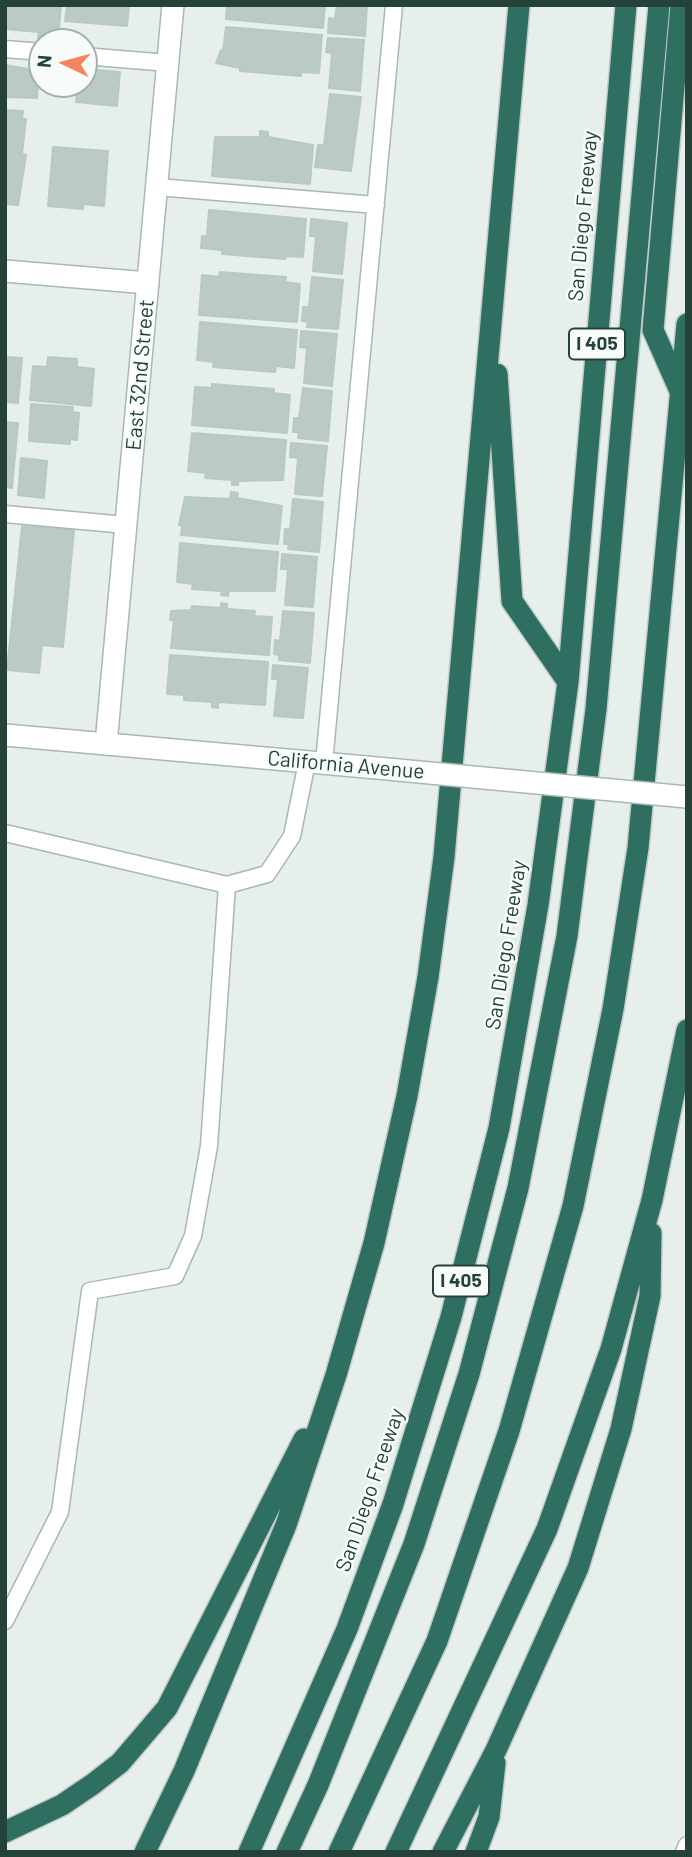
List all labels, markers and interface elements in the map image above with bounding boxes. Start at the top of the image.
north arrow [28,28,98,98]
text: N [32,54,56,69]
street label: San Diego Freeway [563,130,603,302]
street label: East 32nd Street [121,298,159,452]
road number: I 405 [569,328,625,360]
street label: California Avenue [266,746,426,784]
street label: San Diego Freeway [480,858,532,1032]
road number: I 405 [433,1266,489,1296]
street label: San Diego Freeway [330,1405,410,1575]

